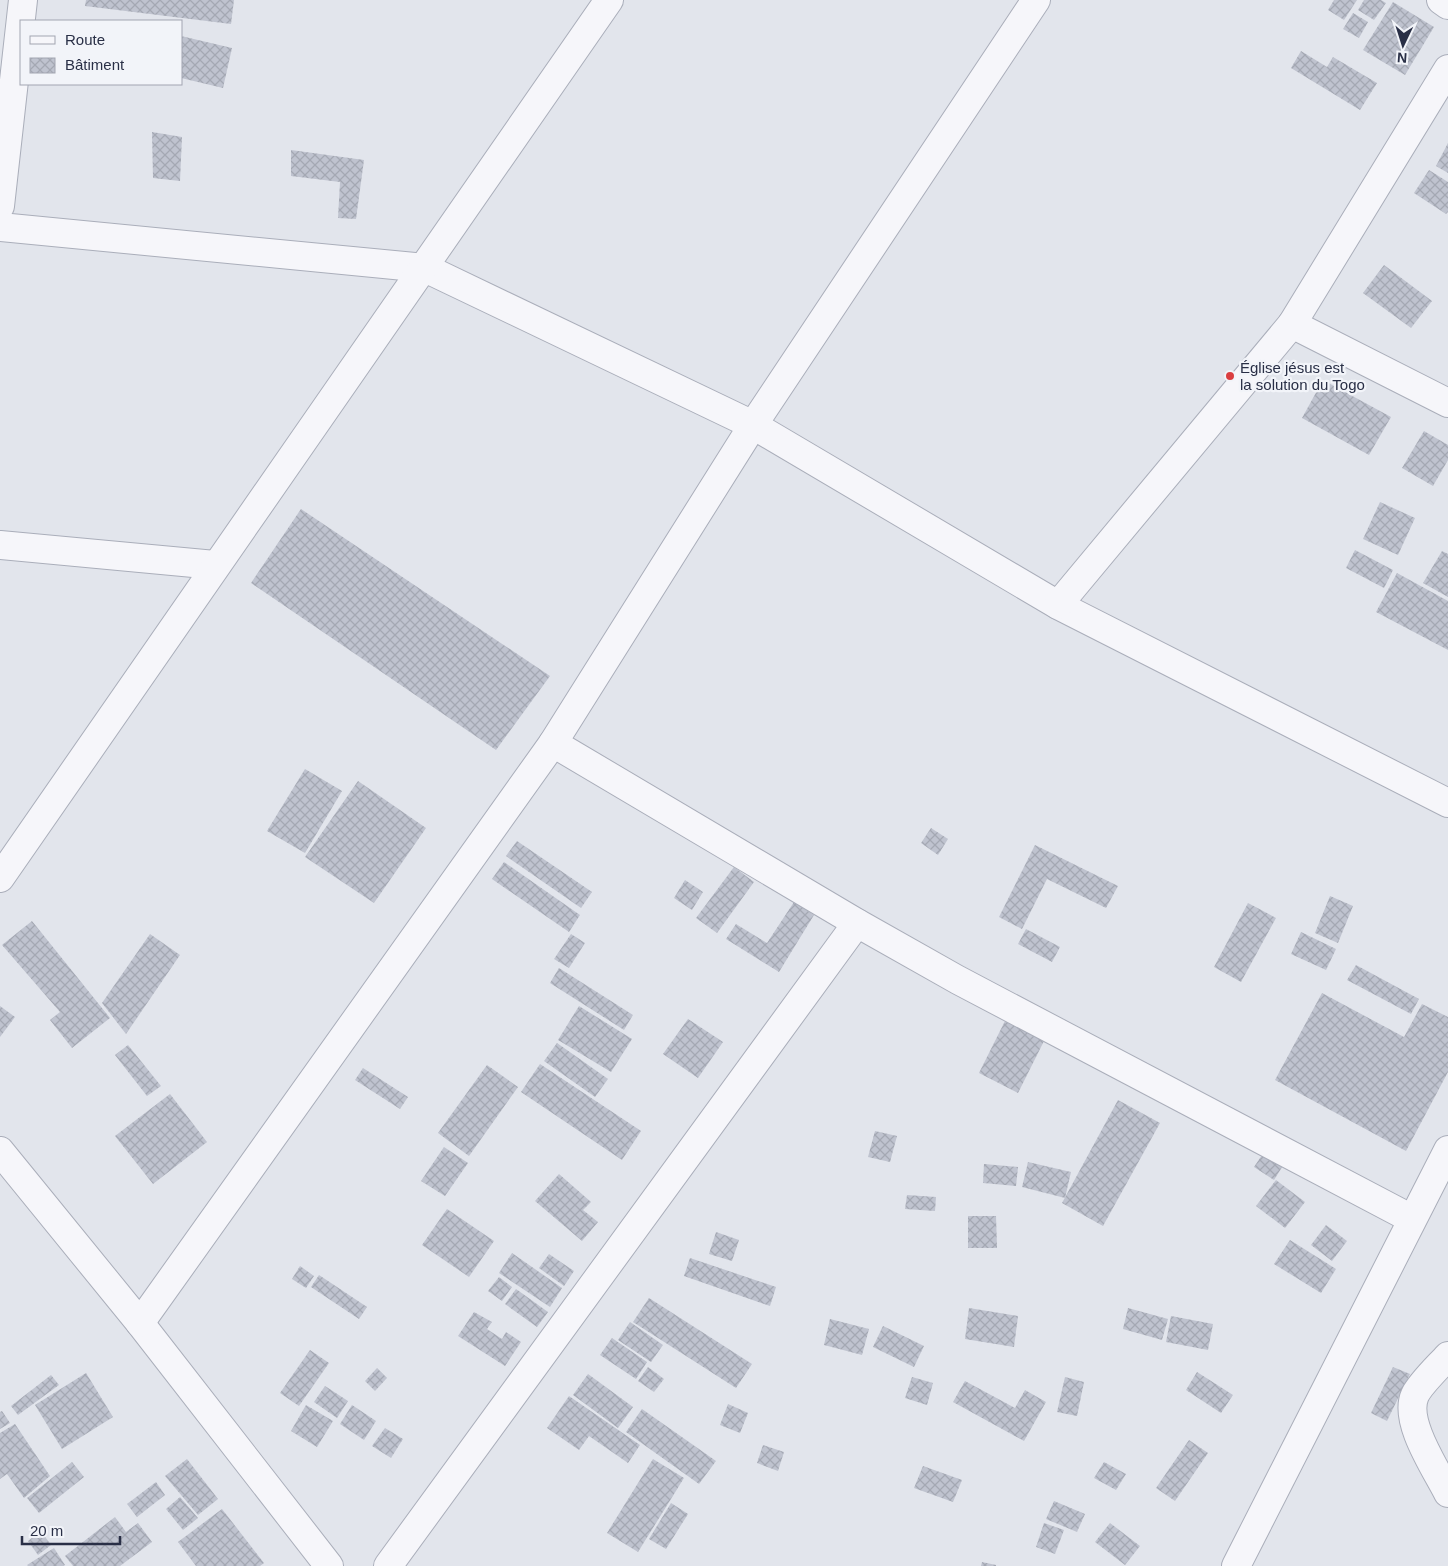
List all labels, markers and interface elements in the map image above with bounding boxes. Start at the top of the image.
legend [20,20,182,85]
north arrow [1378,20,1428,70]
text: Route [65,31,105,48]
text: N [1396,50,1408,66]
text: Bâtiment [65,56,125,73]
place label: Église jésus est la solution du Togo [1240,359,1365,393]
marker: Église jésus est la solution du Togo [1224,370,1236,382]
scale bar [22,1514,120,1546]
text: 20 m [30,1522,63,1539]

